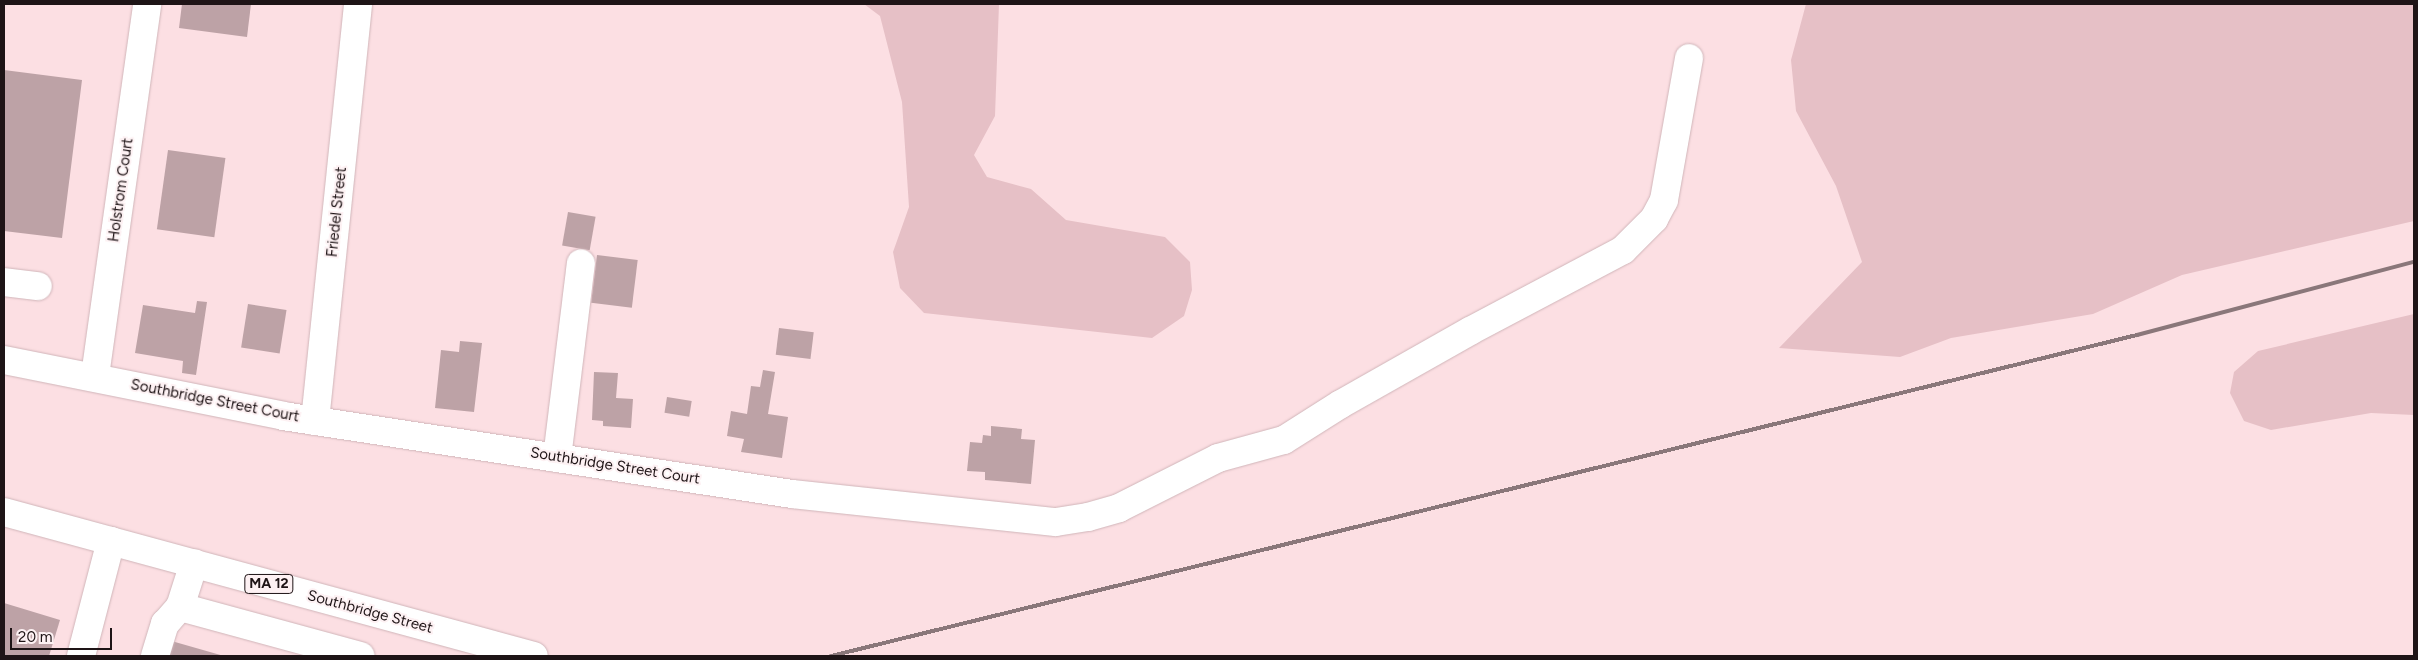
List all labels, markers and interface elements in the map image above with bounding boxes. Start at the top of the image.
street label: Holstrom Court [105,137,137,243]
street label: Friedel Street [323,166,351,258]
street label: Southbridge Street Court [129,376,301,426]
street label: Southbridge Street Court [529,444,701,488]
road number: MA 12 [244,572,294,596]
street label: Southbridge Street [305,587,435,637]
scale bar [12,618,115,650]
text: 20 m [18,628,52,646]

